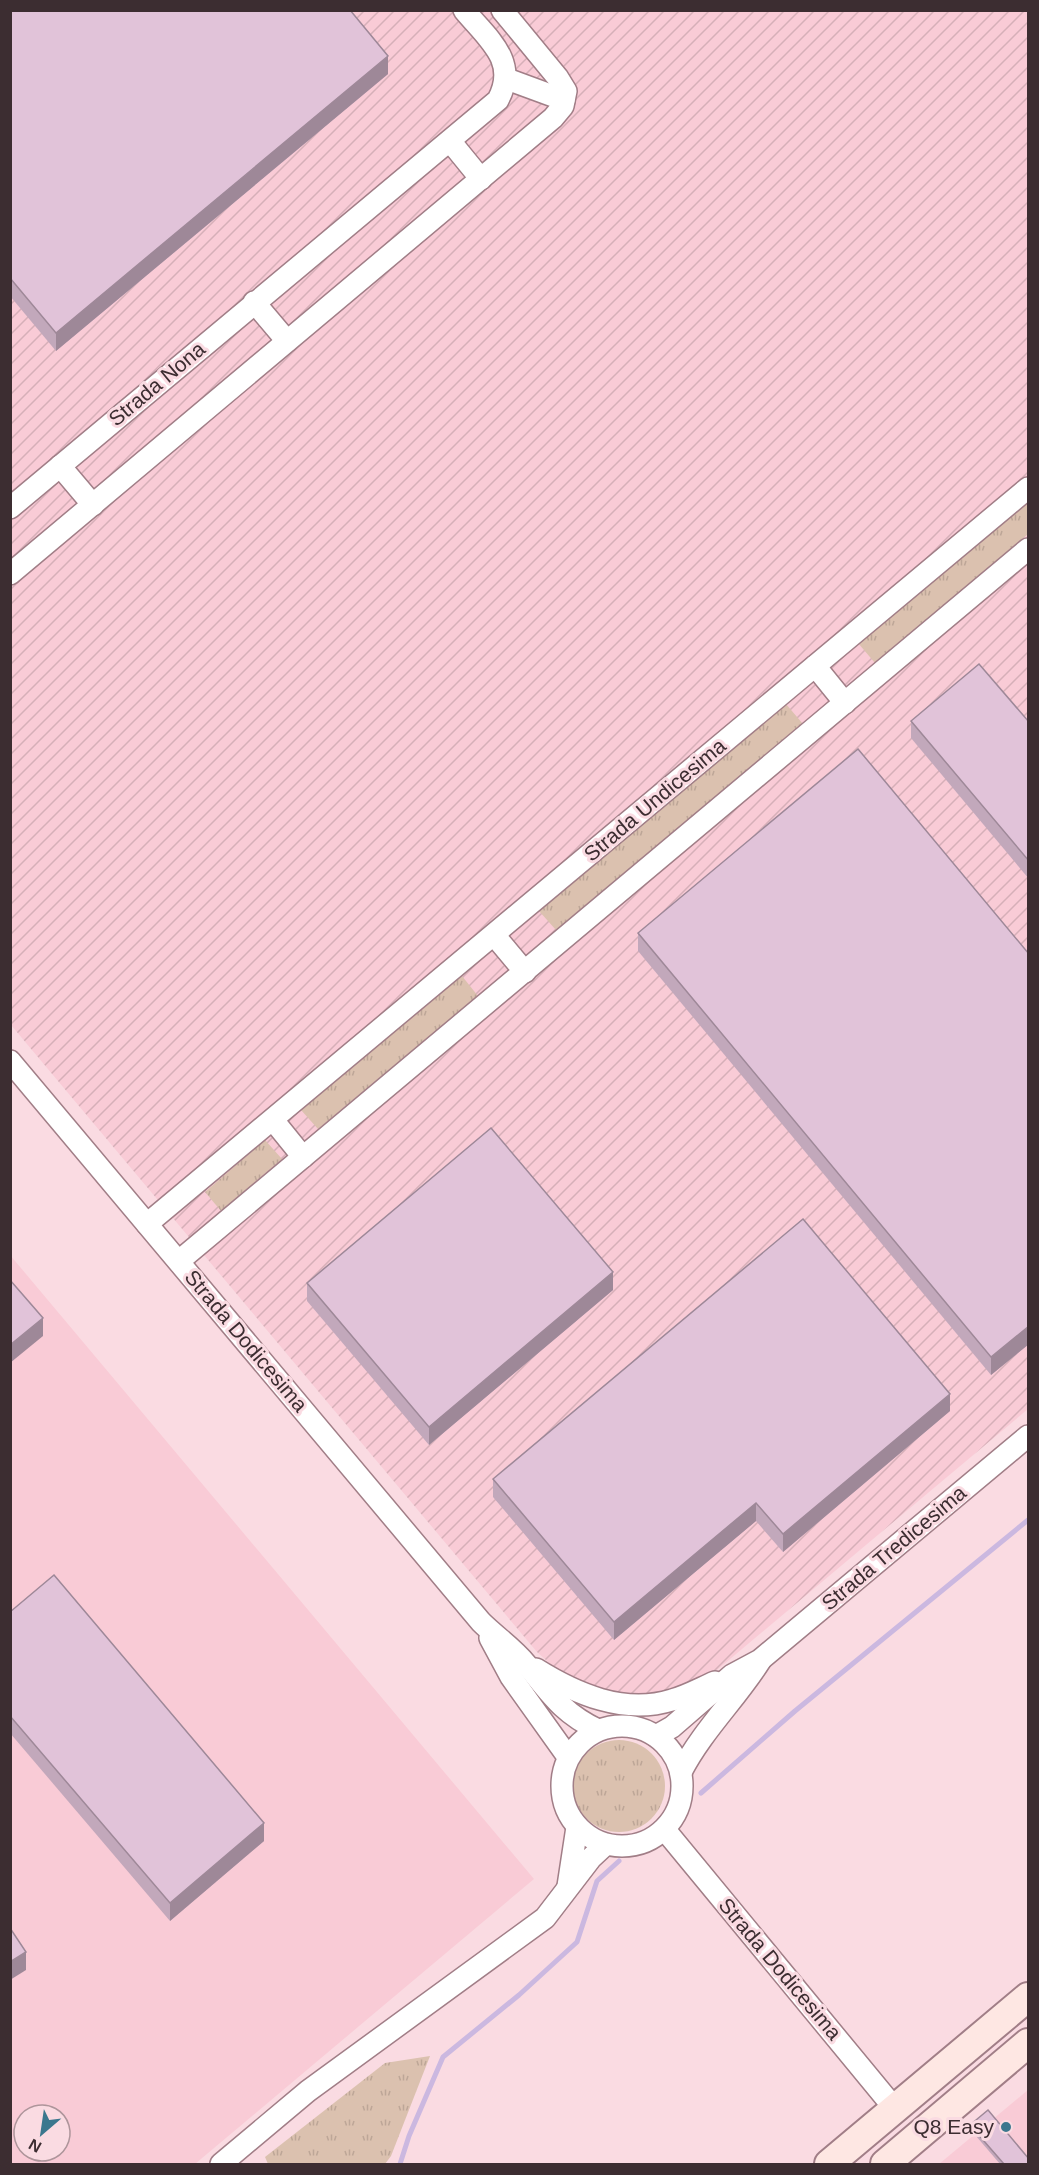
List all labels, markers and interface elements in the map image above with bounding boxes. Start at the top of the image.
street label: Strada Nona [104,337,209,430]
street label: Strada Undicesima [579,734,730,865]
street label: Strada Dodicesima [181,1265,312,1416]
street label: Strada Tredicesima [817,1480,971,1615]
street label: Strada Dodicesima [715,1893,846,2044]
north arrow [12,2103,72,2163]
place label: Q8 Easy [913,2115,994,2138]
marker: Q8 Easy [999,2120,1013,2134]
text: N [26,2135,44,2156]

